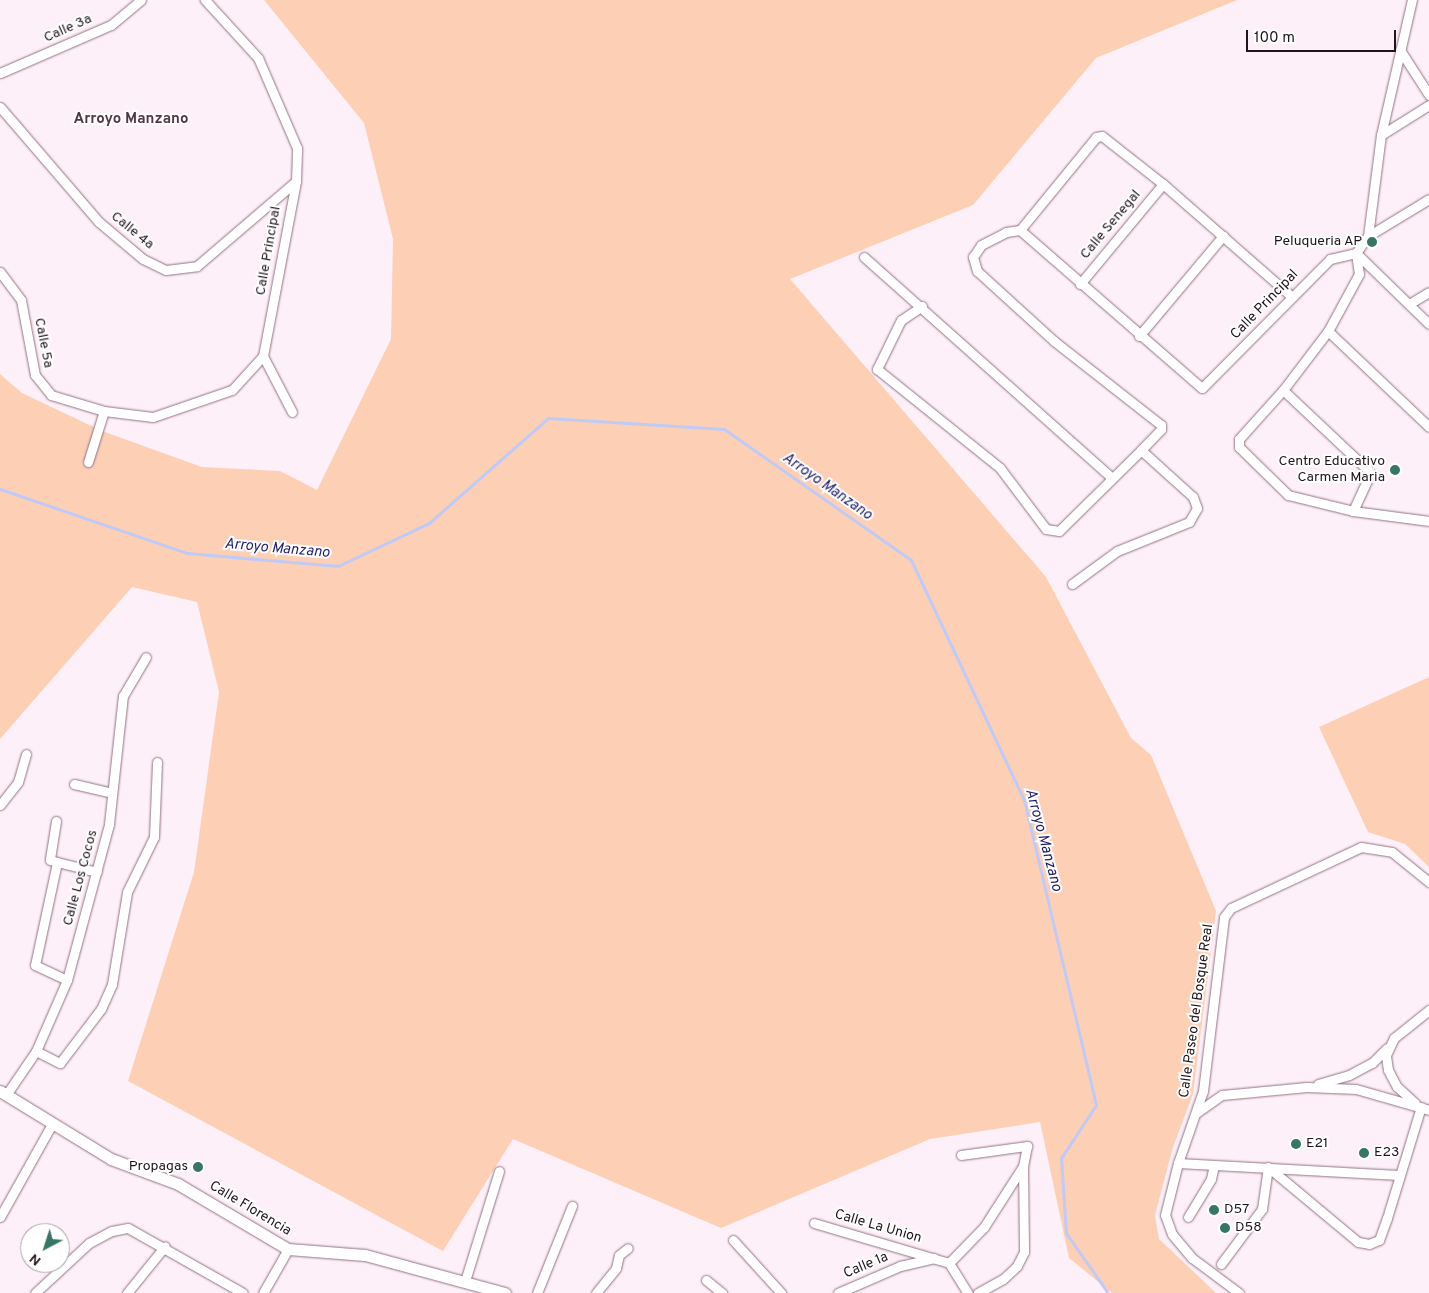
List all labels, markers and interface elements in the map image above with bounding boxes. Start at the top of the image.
street label: Calle 3a [42,11,94,47]
scale bar [1249,20,1399,52]
text: 100 m [1254,29,1295,48]
district label: Arroyo Manzano [73,111,189,129]
street label: Calle Senegal [1077,187,1145,263]
street label: Calle Principal [253,205,285,297]
street label: Calle 4a [107,209,157,253]
place label: Peluqueria AP [1273,234,1362,250]
marker: Peluqueria AP [1366,236,1378,248]
street label: Calle Principal [1228,267,1302,343]
street label: Calle 5a [30,317,56,369]
water label: Arroyo Manzano [779,449,875,525]
place label: Centro Educativo Carmen Maria [1279,454,1385,487]
marker: Centro Educativo Carmen Maria [1389,464,1401,476]
water label: Arroyo Manzano [224,535,330,563]
water label: Arroyo Manzano [1021,787,1065,893]
street label: Calle Los Cocos [60,828,102,928]
street label: Calle Paseo del Bosque Real [1176,923,1218,1099]
place label: E21 [1306,1136,1328,1152]
marker: E21 [1290,1138,1302,1150]
place label: E23 [1374,1145,1399,1161]
marker: E23 [1358,1147,1370,1159]
place label: Propagas [129,1159,188,1175]
marker: Propagas [192,1161,204,1173]
street label: Calle Florencia [206,1178,294,1240]
place label: D57 [1224,1202,1249,1218]
marker: D57 [1208,1204,1220,1216]
street label: Calle La Union [833,1207,923,1247]
place label: D58 [1235,1220,1262,1236]
marker: D58 [1219,1222,1231,1234]
north arrow [20,1223,70,1273]
text: N [26,1249,45,1269]
street label: Calle 1a [841,1249,891,1283]

